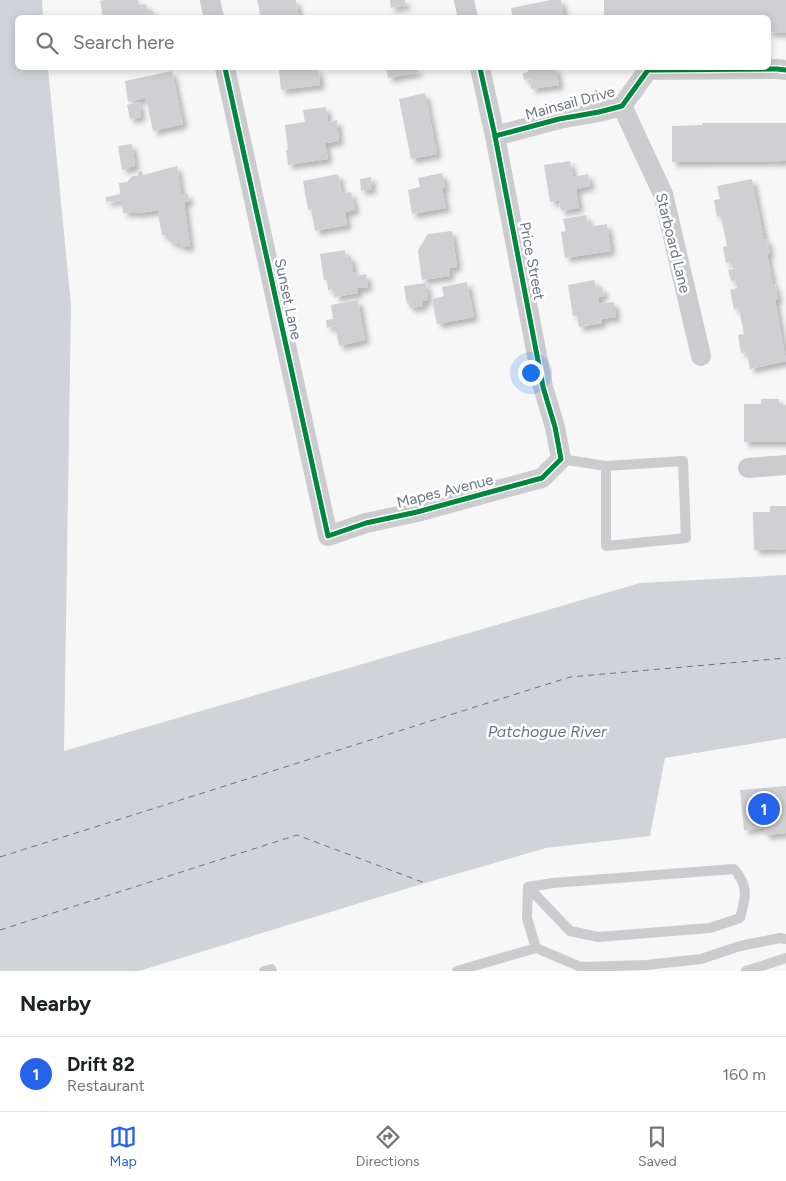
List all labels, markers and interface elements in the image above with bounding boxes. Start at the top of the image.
search box [15,15,771,70]
icon: search [33,29,61,57]
text: Search here [73,31,175,54]
street label: Mainsail Drive [523,82,617,124]
street label: Starboard Lane [652,191,694,295]
street label: Price Street [516,220,548,302]
street label: Sunset Lane [271,257,305,341]
your location [518,360,544,386]
street label: Mapes Avenue [395,470,495,512]
water label: Patchogue River [488,722,607,741]
pin: 1 [748,790,780,828]
text: Nearby [20,991,91,1016]
text: Drift 82 [67,1053,135,1076]
text: 1 [33,1065,39,1084]
text: 160 m [723,1065,766,1084]
text: Restaurant [67,1076,145,1095]
tab: Map [109,1123,137,1170]
tab: Directions [356,1123,420,1170]
tab: Saved [638,1123,677,1170]

